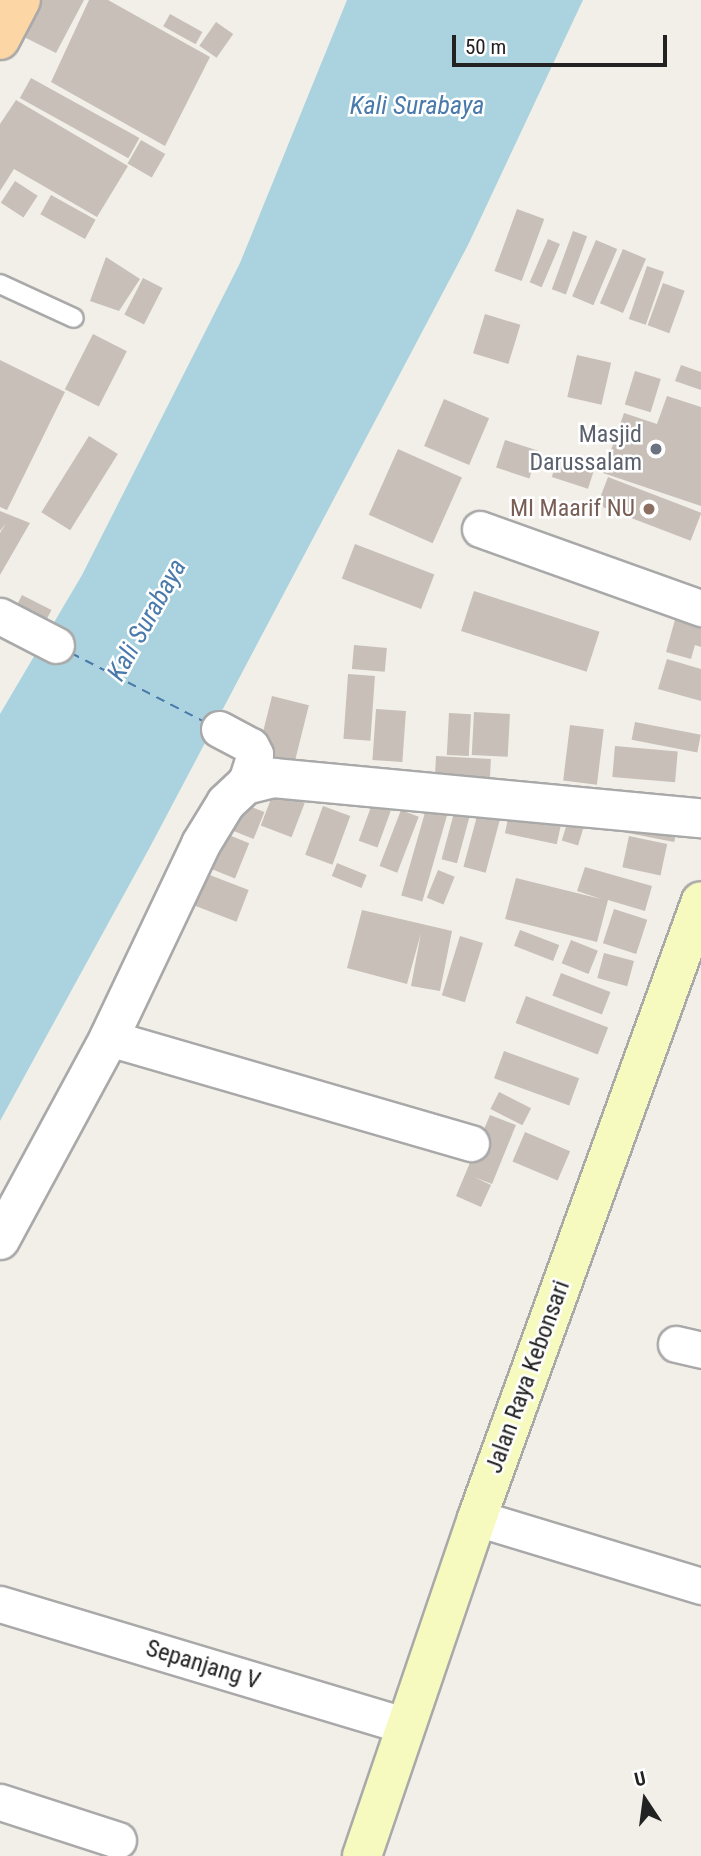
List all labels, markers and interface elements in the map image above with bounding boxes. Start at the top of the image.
scale bar [456,21,671,65]
text: 50 m [465,35,506,59]
water label: Kali Surabaya [350,90,484,122]
place label: Masjid Darussalam [529,421,642,477]
marker: Masjid Darussalam [648,441,664,457]
place label: MI Maarif NU [510,495,635,523]
marker: MI Maarif NU [641,501,657,517]
water label: Kali Surabaya [101,554,193,686]
street label: Jalan Raya Kebonsari [480,1277,576,1477]
street label: Sepanjang V [142,1634,264,1696]
north arrow [610,1765,680,1835]
text: U [632,1767,648,1791]

